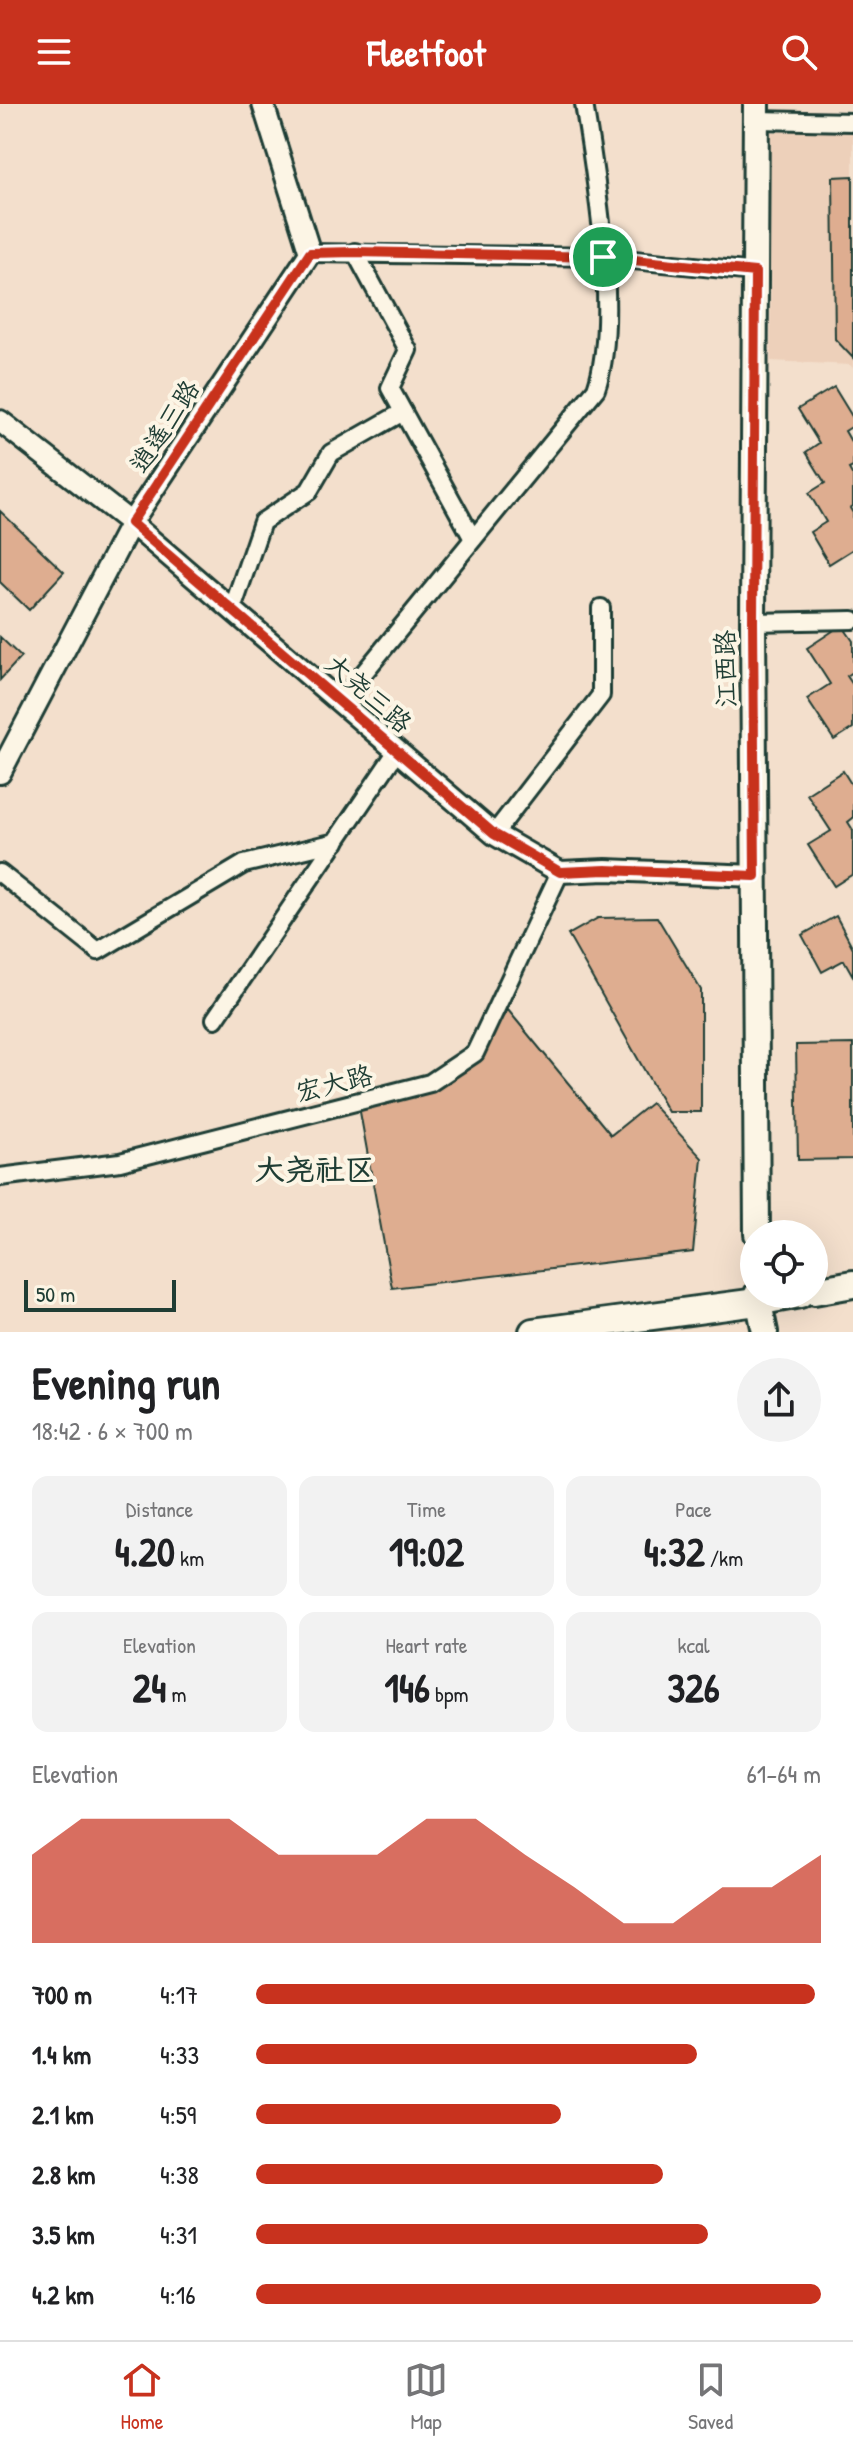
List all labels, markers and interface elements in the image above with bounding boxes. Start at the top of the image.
text: Fleetfoot [367,28,486,77]
icon: menu [32,30,76,74]
icon: search [777,30,821,74]
pin [569,223,637,291]
icon: arrive [581,235,625,279]
street label: 逍遥三路 [121,373,207,479]
street label: 江西路 [707,630,743,708]
street label: 大尧三路 [318,646,420,740]
street label: 宏大路 [292,1057,376,1109]
district label: 大尧社区 [255,1149,375,1189]
map controls [740,1220,828,1308]
button: locate [740,1220,828,1308]
scale bar [24,1276,176,1312]
text: 50 m [36,1279,75,1309]
text: Evening run [32,1353,220,1413]
button: share [737,1358,821,1442]
text: 18:42 · 6 × 700 m [32,1413,193,1448]
text: Distance [126,1494,193,1524]
text: Time [407,1494,446,1524]
text: Pace [675,1494,712,1524]
text: 4.20 [115,1524,175,1578]
text: 19:02 [389,1524,464,1578]
text: 4:32 [644,1524,705,1578]
text: km [175,1543,204,1573]
text: /km [705,1543,743,1573]
text: Elevation [123,1630,196,1660]
text: Heart rate [385,1630,468,1660]
text: kcal [677,1630,710,1660]
text: 24 [133,1660,166,1714]
text: 146 [385,1660,430,1714]
text: 326 [667,1660,720,1714]
text: m [166,1679,186,1709]
text: bpm [430,1679,469,1709]
text: Elevation [32,1756,118,1791]
text: 61–64 m [746,1756,821,1791]
text: 700 m [32,1977,92,2012]
text: 4:17 [160,1977,198,2012]
text: 1.4 km [32,2037,91,2072]
text: 4:33 [160,2037,199,2072]
text: 2.1 km [32,2097,94,2132]
text: 4:59 [160,2097,196,2132]
text: 2.8 km [32,2157,95,2192]
text: 4:38 [160,2157,199,2192]
text: 3.5 km [32,2217,95,2252]
text: 4:31 [160,2217,197,2252]
text: 4.2 km [32,2277,94,2312]
text: 4:16 [160,2277,196,2312]
tab: Home [120,2358,164,2436]
tab: Map [404,2358,448,2436]
tab: Saved [688,2358,733,2436]

